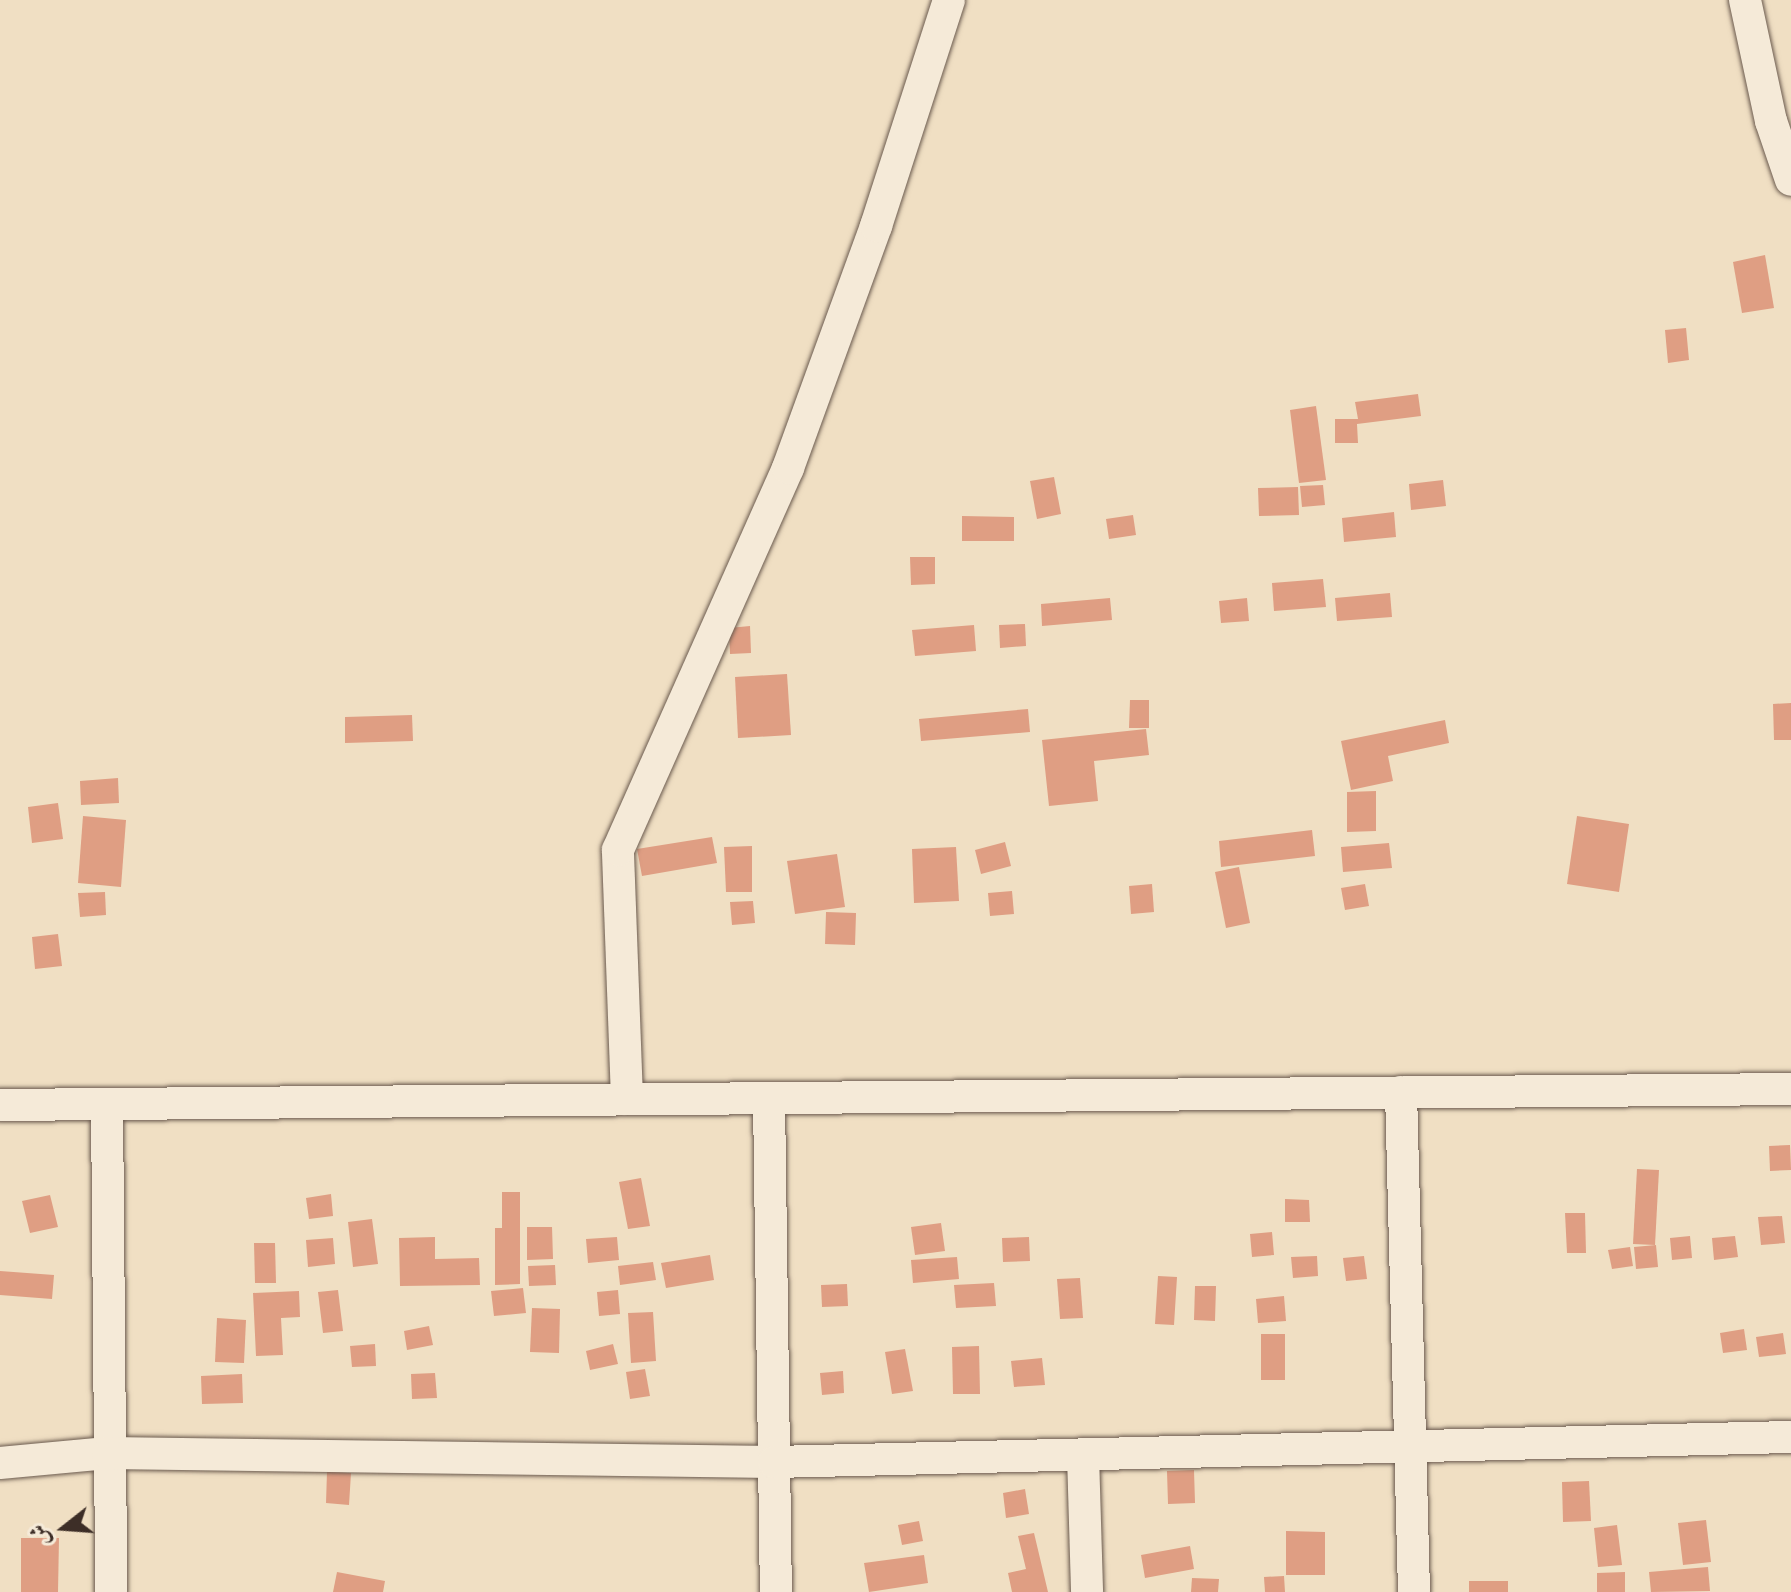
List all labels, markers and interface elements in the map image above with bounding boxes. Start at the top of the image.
north arrow [24,1488,104,1568]
text: ش [24,1520,58,1550]

